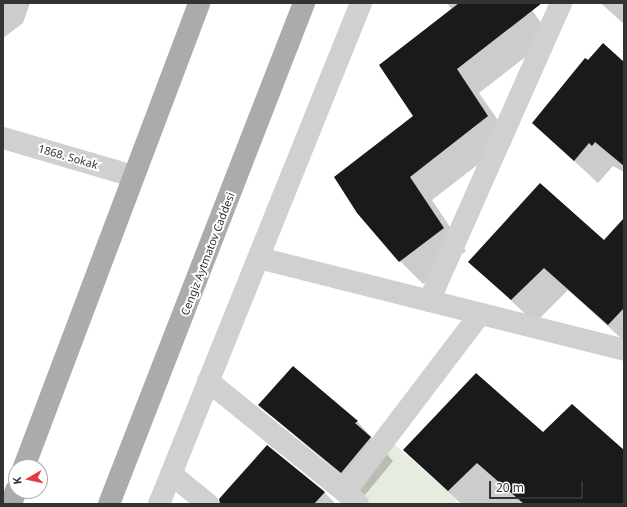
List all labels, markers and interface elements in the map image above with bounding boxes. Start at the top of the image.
street label: 1868. Sokak [37,142,99,172]
street label: Cengiz Aytmatov Caddesi [178,191,238,317]
north arrow [8,459,48,499]
scale bar [491,473,585,499]
text: K [9,476,25,486]
text: 20 m [496,479,524,496]

